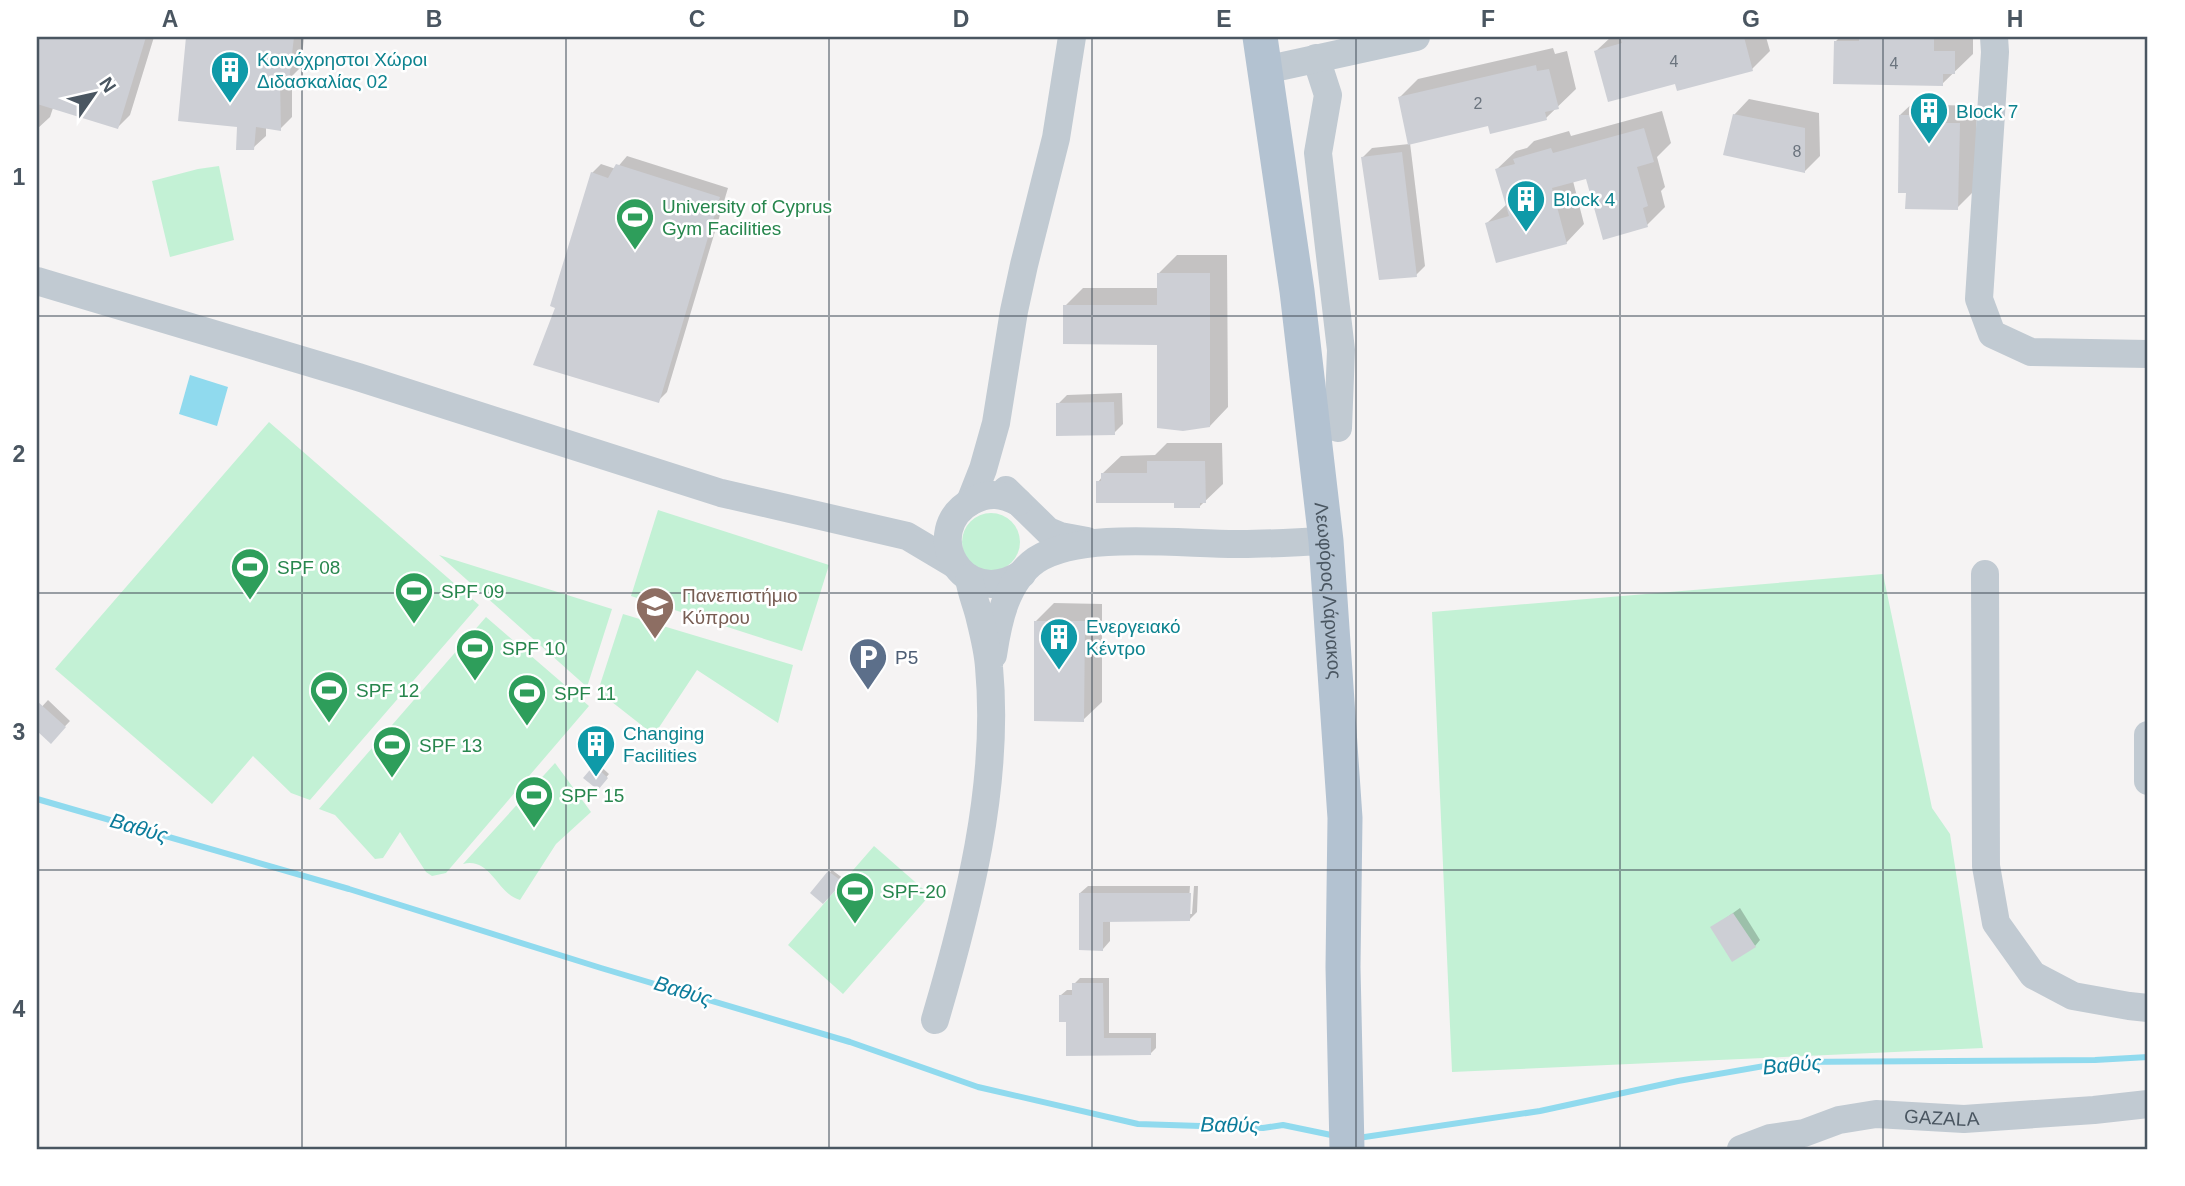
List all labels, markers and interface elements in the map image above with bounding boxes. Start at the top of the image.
text: A [162,6,178,32]
text: B [426,6,442,32]
text: C [689,6,705,32]
text: D [953,6,969,32]
text: E [1216,6,1232,32]
text: F [1481,6,1495,32]
text: G [1742,6,1760,32]
text: H [2007,6,2023,32]
building icon: Κοινόχρηστοι Χώροι Διδασκαλίας 02 [209,49,251,104]
place label: Κοινόχρηστοι Χώροι Διδασκαλίας 02 [257,49,427,92]
house number: 4 [1670,53,1679,70]
house number: 4 [1890,55,1899,72]
north arrow [60,60,130,130]
text: N [95,73,120,96]
building icon: Block 7 [1908,90,1950,145]
house number: 2 [1474,95,1483,112]
place label: Block 7 [1956,101,2018,122]
house number: 8 [1793,143,1802,160]
text: 1 [13,164,26,190]
building icon: Block 4 [1505,178,1547,233]
place label: Block 4 [1553,189,1616,210]
sports icon: University of Cyprus Gym Facilities [614,196,656,251]
place label: University of Cyprus Gym Facilities [662,196,832,239]
text: 2 [13,441,25,467]
street label: Λεωφόρος Λάρνακος [1311,501,1345,680]
sports icon: SPF 08 [229,546,271,601]
place label: SPF 08 [277,557,340,578]
sports icon: SPF 09 [393,570,435,625]
place label: SPF 09 [441,581,504,602]
school or university icon: Πανεπιστήμιο Κύπρου [634,585,676,640]
place label: Πανεπιστήμιο Κύπρου [682,585,798,628]
building icon: Ενεργειακό Κέντρο [1038,616,1080,671]
place label: Ενεργειακό Κέντρο [1086,616,1180,659]
sports icon: SPF 10 [454,627,496,682]
parking icon: P5 [847,636,889,691]
place label: SPF 10 [502,638,565,659]
place label: P5 [895,647,918,668]
sports icon: SPF 12 [308,669,350,724]
sports icon: SPF 11 [506,672,548,727]
place label: SPF 12 [356,680,419,701]
place label: SPF 11 [554,683,616,704]
text: 3 [13,719,25,745]
building icon: Changing Facilities [575,723,617,778]
place label: Changing Facilities [623,723,704,766]
sports icon: SPF 13 [371,724,413,779]
place label: SPF 13 [419,735,482,756]
sports icon: SPF 15 [513,774,555,829]
place label: SPF 15 [561,785,624,806]
water label: Βαθύς [108,808,171,847]
sports icon: SPF-20 [834,870,876,925]
place label: SPF-20 [882,881,946,902]
water label: Βαθύς [652,971,716,1010]
text: 4 [13,996,26,1022]
water label: Βαθύς [1761,1050,1823,1079]
street label: GAZALA [1904,1106,1980,1130]
water label: Βαθύς [1200,1112,1261,1137]

